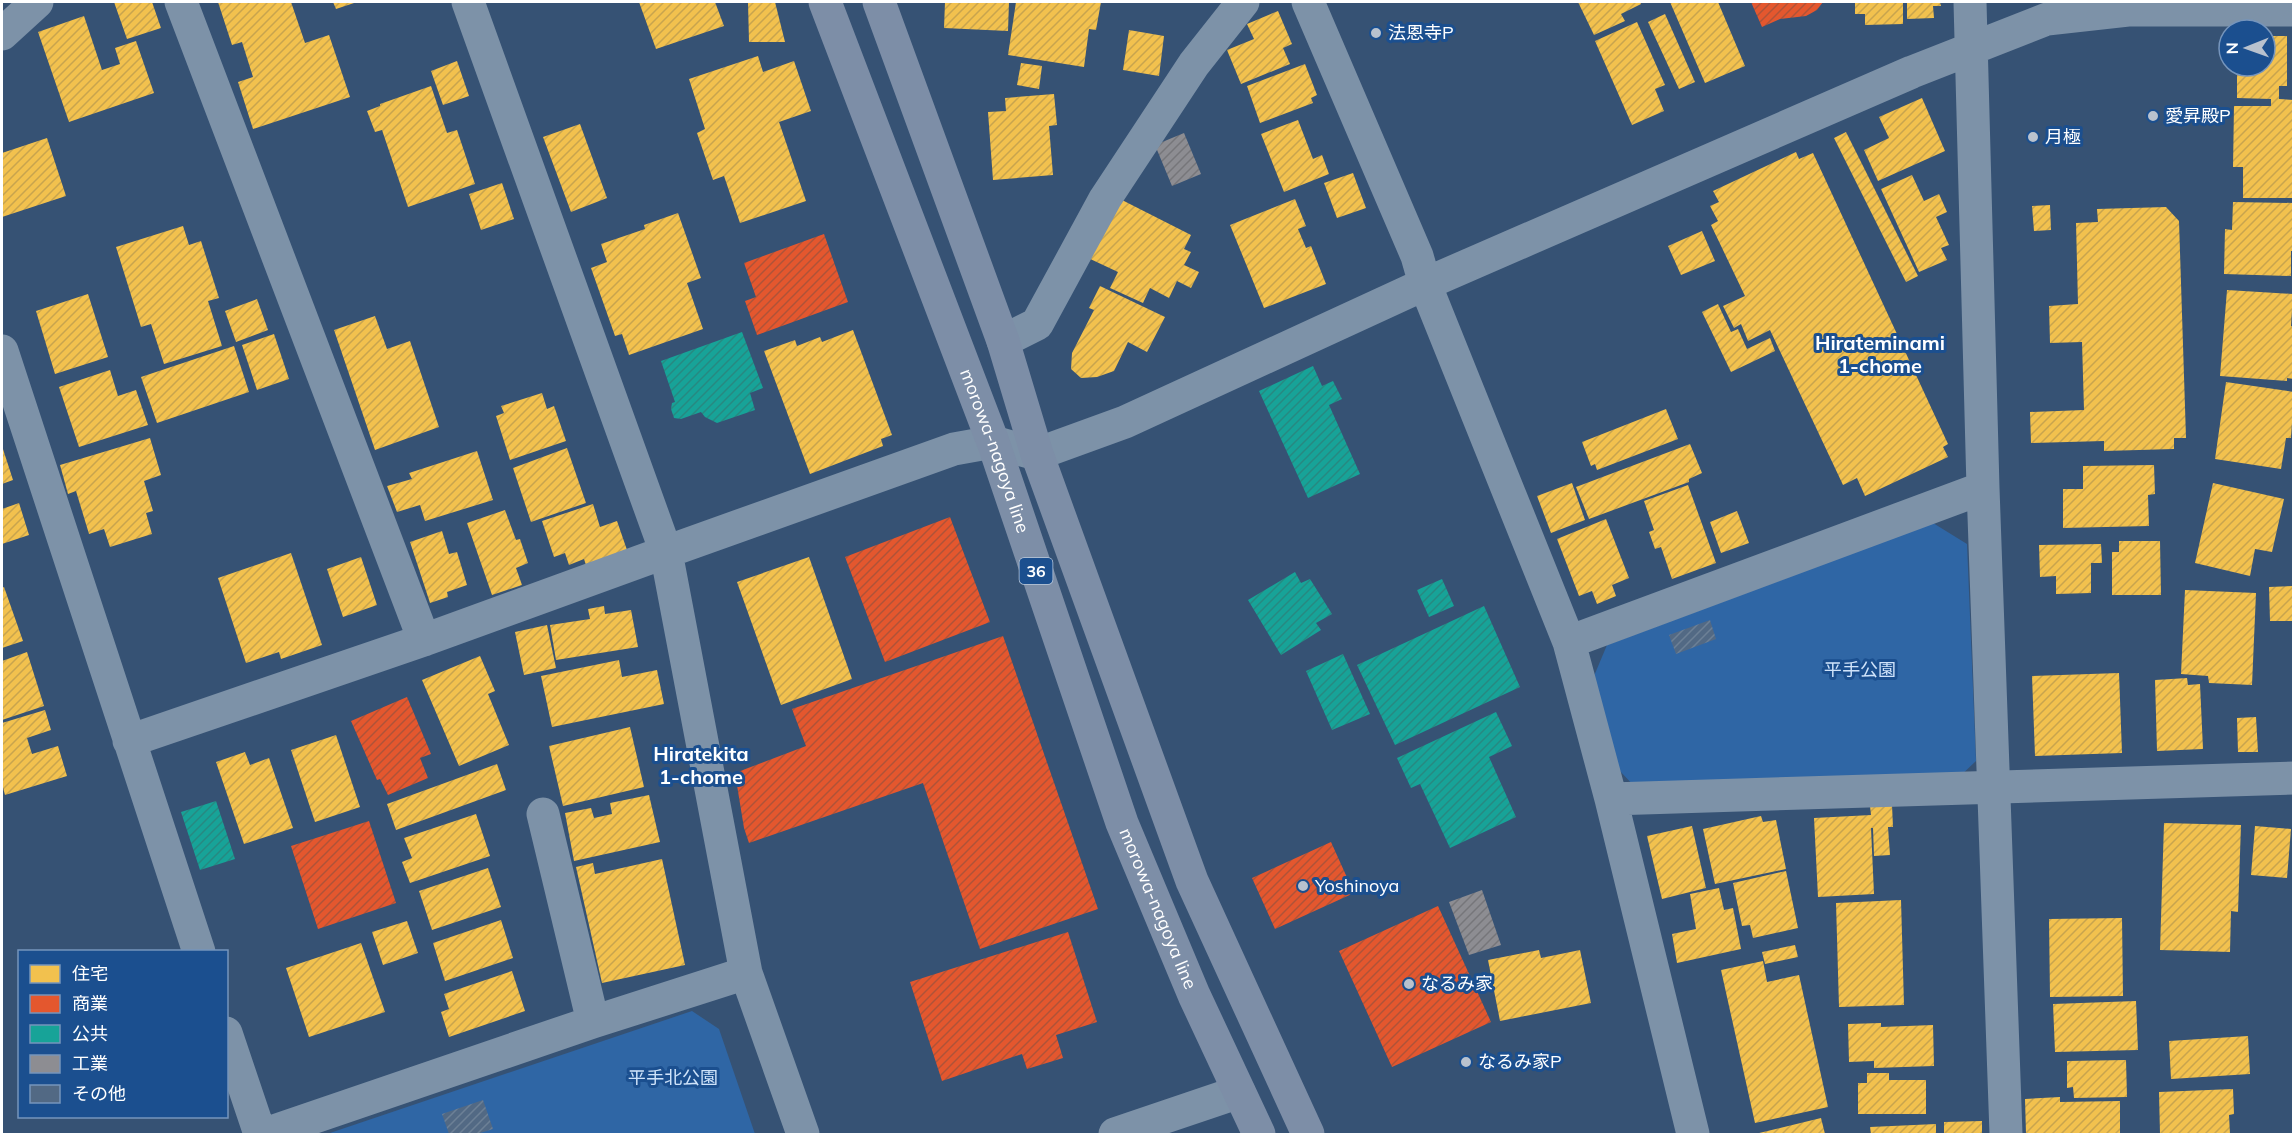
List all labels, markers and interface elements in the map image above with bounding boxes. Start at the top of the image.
north arrow [2217,18,2277,78]
place label: 法恩寺P [1388,21,1454,44]
marker: 法恩寺P [1369,26,1383,40]
text: N [2222,42,2242,54]
place label: 愛昇殿P [2165,104,2231,127]
marker: 愛昇殿P [2146,109,2160,123]
place label: 月極 [2045,125,2081,148]
marker: 月極 [2026,130,2040,144]
district label: Hirateminami 1-chome [1815,330,1945,378]
street label: morowa-nagoya line [955,365,1035,536]
road number: 36 [1020,558,1052,584]
park label: 平手公園 [1824,658,1896,681]
district label: Hiratekita 1-chome [653,741,749,789]
street label: morowa-nagoya line [1114,824,1202,993]
place label: Yoshinoya [1314,874,1399,897]
marker: Yoshinoya [1296,879,1310,893]
legend [18,950,228,1118]
text: 住宅 [72,962,108,985]
place label: なるみ家 [1421,972,1493,995]
marker: なるみ家 [1402,977,1416,991]
text: 商業 [72,992,108,1015]
text: 公共 [72,1022,108,1045]
place label: なるみ家P [1478,1050,1562,1073]
text: 工業 [72,1052,108,1075]
marker: なるみ家P [1459,1055,1473,1069]
park label: 平手北公園 [628,1066,718,1089]
text: その他 [72,1082,126,1105]

